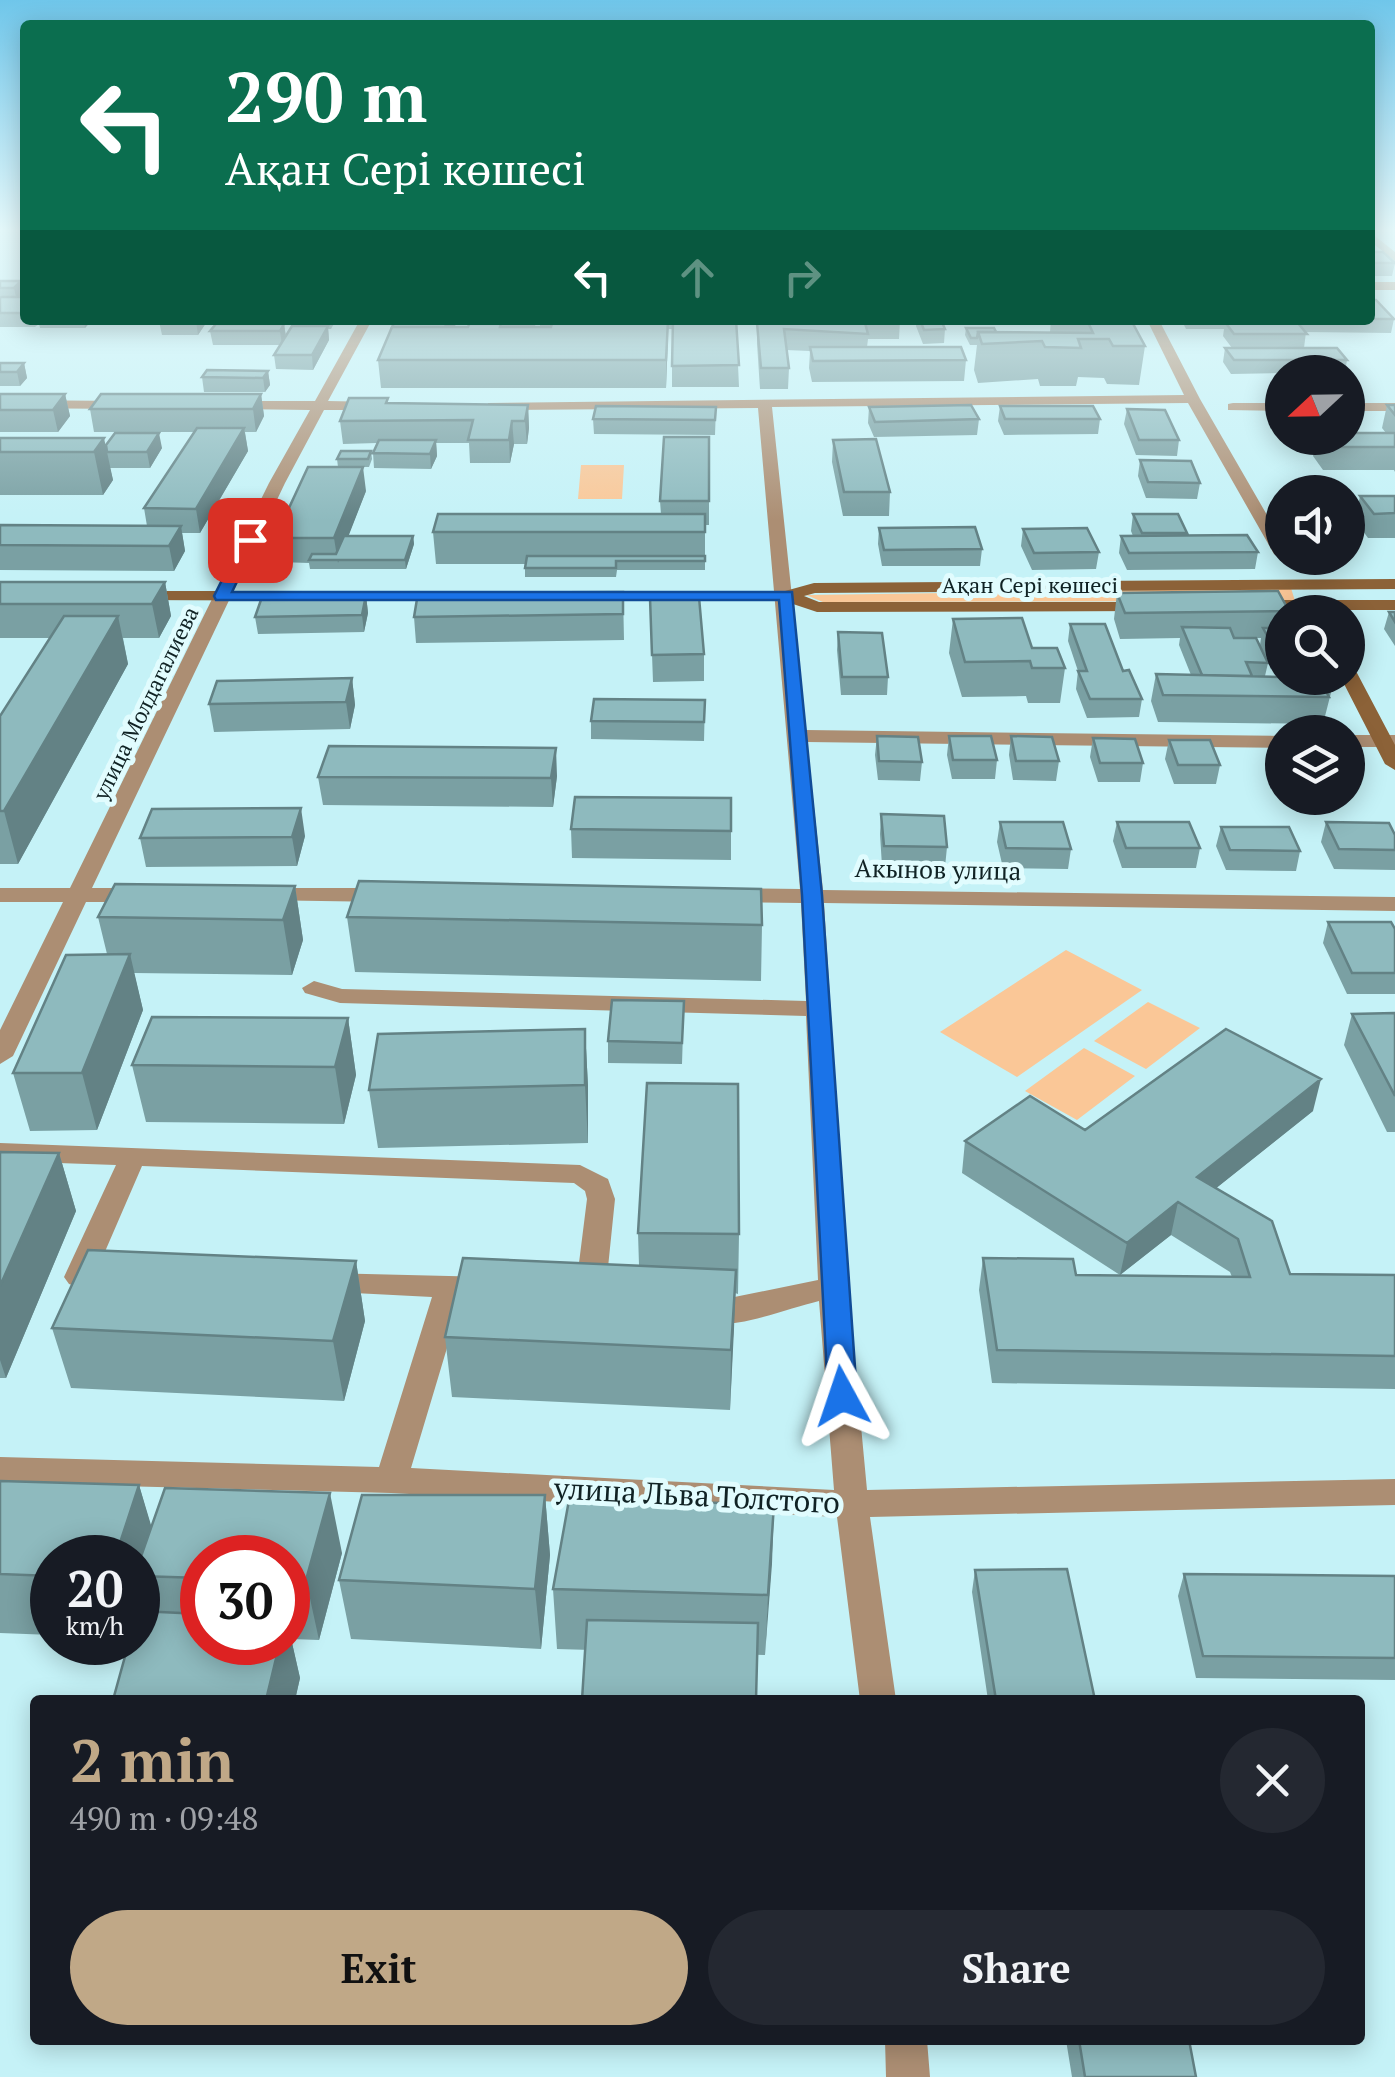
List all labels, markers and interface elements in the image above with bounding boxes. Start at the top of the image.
text: 290 m [225,49,427,142]
icon: left [60,60,190,190]
text: Ақан Сері көшесі [225,138,586,198]
icon: left [565,250,620,305]
icon: ahead [670,250,725,305]
icon: right [775,250,830,305]
north arrow [1265,355,1365,455]
map controls [1265,355,1365,815]
button: sound [1265,475,1365,575]
pin [208,498,293,583]
icon: arrive [223,513,278,568]
street label: Ақан Сері көшесі [942,570,1118,599]
button: search [1265,595,1365,695]
street label: улица Молдагалиева [85,601,205,806]
button: layers [1265,715,1365,815]
street label: Акынов улица [854,851,1022,887]
position arrow [790,1344,894,1448]
street label: улица Льва Толстого [552,1467,841,1522]
speed limit sign: 30 [180,1535,310,1665]
text: 20 [67,1555,123,1621]
text: km/h [66,1609,124,1642]
text: 2 min [70,1720,234,1799]
button: close [1220,1728,1325,1833]
text: 490 m · 09:48 [70,1797,258,1839]
button: Exit [70,1910,688,2025]
button: Share [708,1910,1325,2025]

